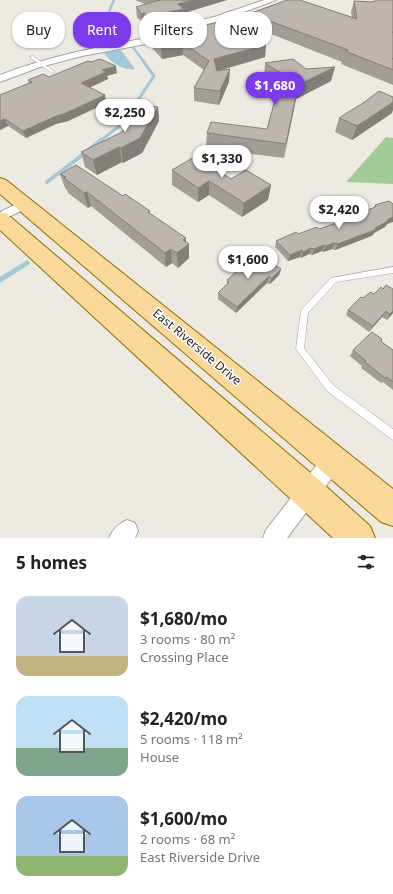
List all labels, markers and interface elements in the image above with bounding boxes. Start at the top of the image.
chip: Buy [12,12,65,48]
chip: Rent [73,12,131,48]
chip: Filters [139,12,207,48]
chip: New [215,12,272,48]
pin: $1,680 [242,72,308,106]
text: $1,680 [255,76,295,94]
pin: $2,250 [92,99,158,133]
text: $2,250 [105,103,145,121]
pin: $1,330 [189,145,255,179]
text: $1,330 [202,149,242,167]
pin: $2,420 [306,196,372,230]
text: $2,420 [319,200,359,218]
pin: $1,600 [215,246,281,280]
text: $1,600 [228,250,268,268]
street label: East Riverside Drive [149,305,245,389]
text: 5 homes [16,551,87,574]
icon: filters [355,551,377,573]
text: $1,680/mo [140,607,228,630]
icon: home [48,612,96,660]
text: 3 rooms · 80 m² [140,630,235,648]
text: Crossing Place [140,648,229,666]
text: $2,420/mo [140,707,228,730]
icon: home [48,712,96,760]
text: 5 rooms · 118 m² [140,730,243,748]
text: House [140,748,179,766]
text: $1,600/mo [140,807,228,830]
icon: home [48,812,96,860]
text: 2 rooms · 68 m² [140,830,235,848]
text: East Riverside Drive [140,848,260,866]

